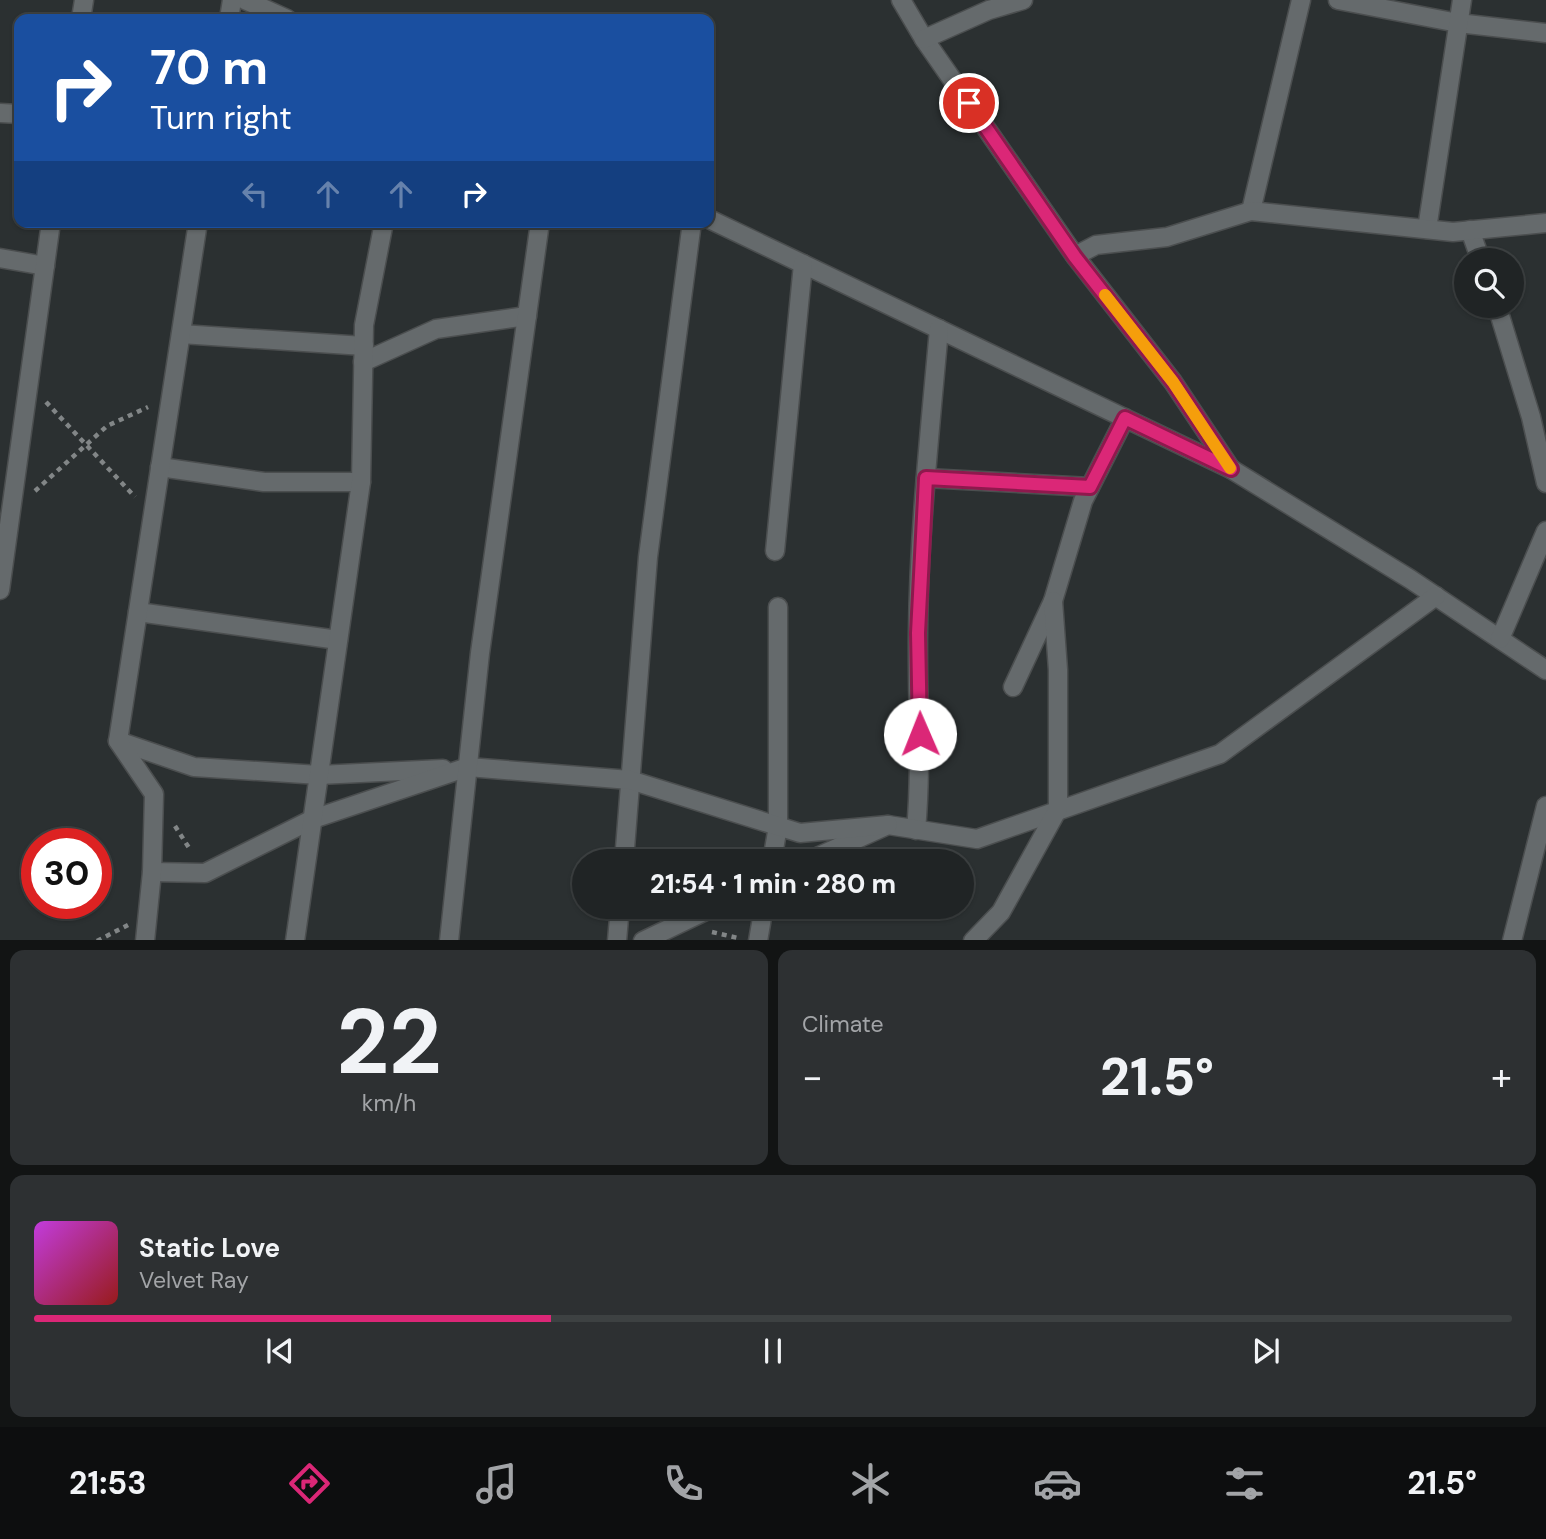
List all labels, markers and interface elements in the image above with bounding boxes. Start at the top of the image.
text: 70 m [150,35,268,99]
icon: right [35,42,126,133]
pin [939,73,999,133]
icon: arrive [950,84,988,122]
text: Turn right [150,97,292,139]
icon: left [236,175,274,213]
icon: ahead [309,175,347,213]
icon: ahead [382,175,420,213]
icon: right [455,175,493,213]
map controls [1454,248,1524,318]
button: search [1454,248,1524,318]
position arrow [883,697,957,771]
speed limit sign: 30 [21,828,112,919]
text: 21:54 · 1 min · 280 m [650,867,896,901]
text: 22 [336,983,442,1101]
text: Climate [802,1009,884,1039]
text: 21.5° [1100,1043,1214,1111]
text: − [802,1052,823,1102]
text: + [1491,1052,1512,1102]
text: km/h [362,1088,416,1118]
text: Static Love [139,1231,280,1265]
text: Velvet Ray [139,1265,249,1295]
icon: previous [261,1332,299,1370]
icon: pause [754,1332,792,1370]
icon: next [1247,1332,1285,1370]
icon: directions [285,1459,334,1508]
icon: music [472,1459,521,1508]
icon: phone [659,1459,708,1508]
icon: climate [846,1459,895,1508]
icon: car [1033,1459,1082,1508]
icon: filters [1220,1459,1269,1508]
text: 21:53 [69,1462,147,1504]
text: 21.5° [1407,1462,1477,1504]

